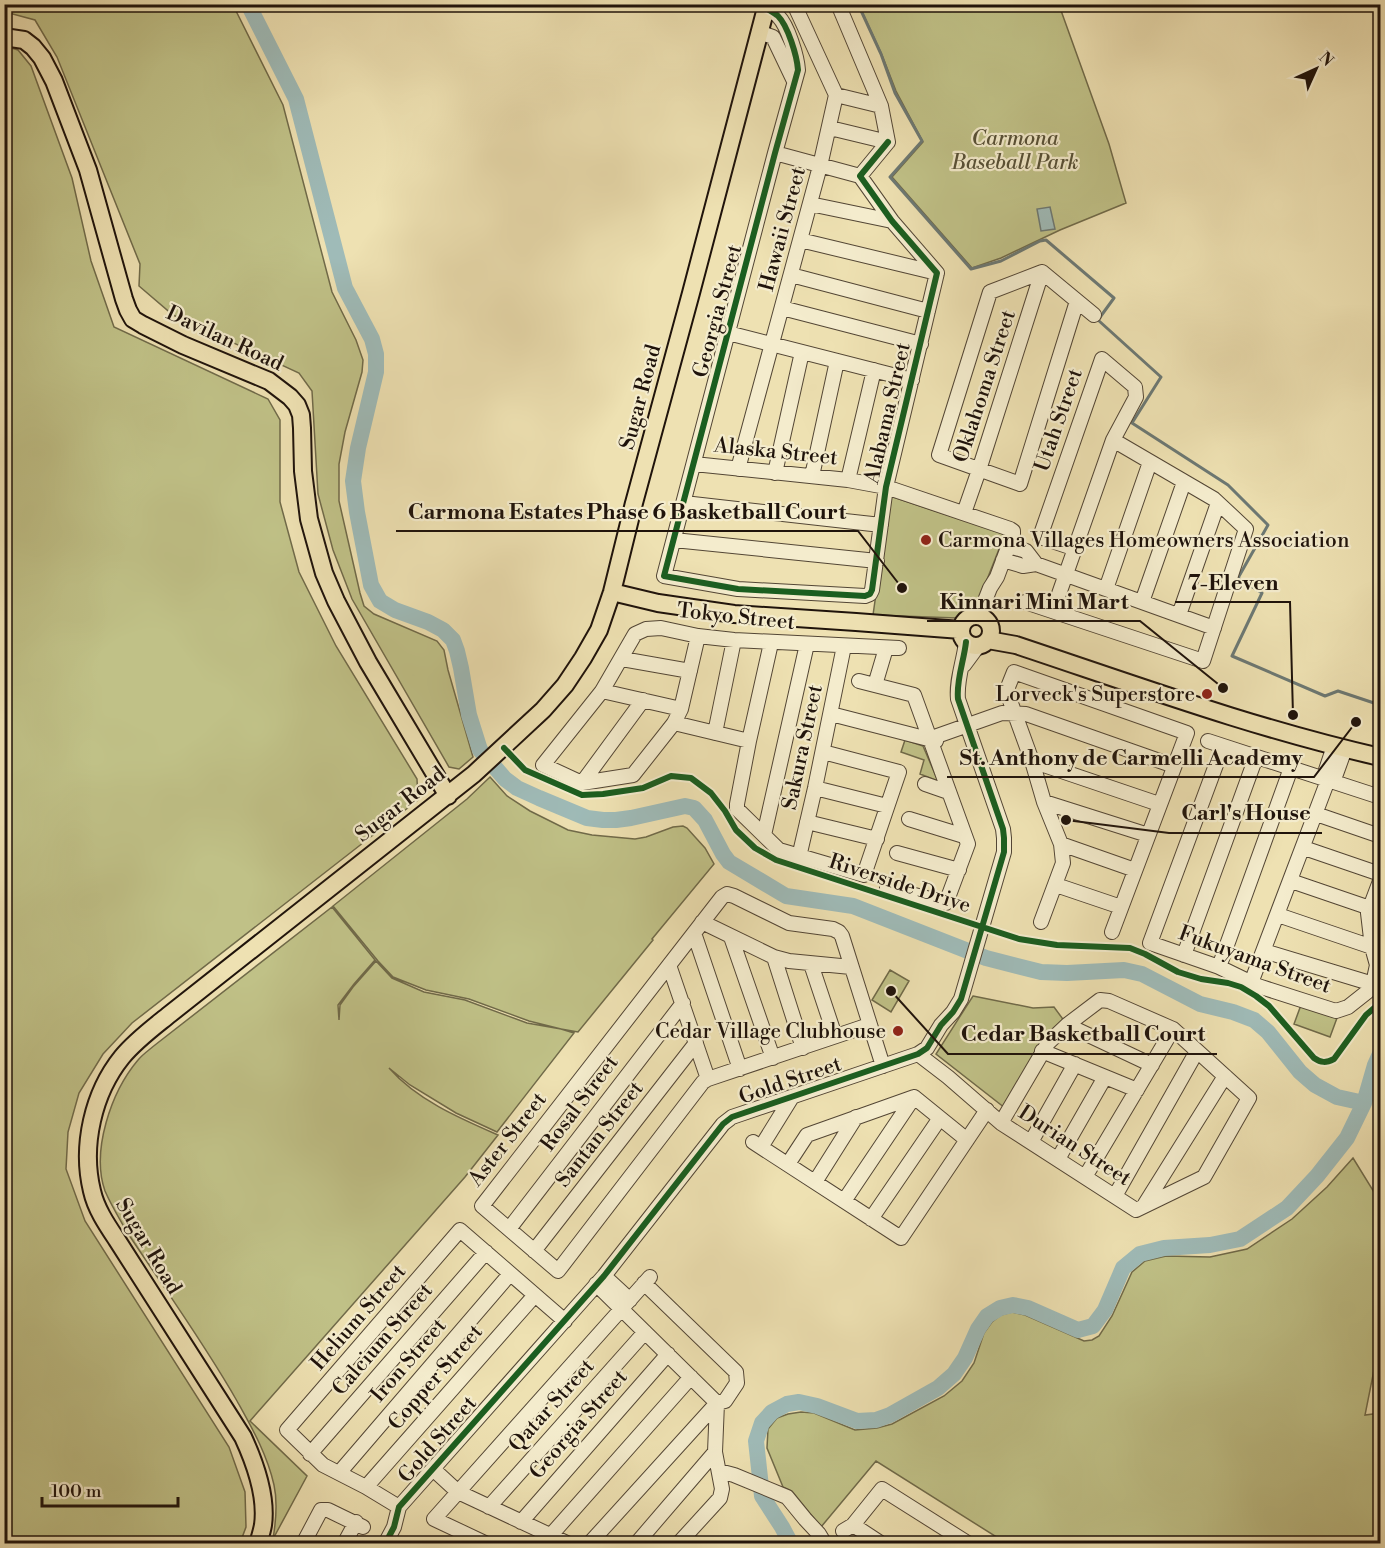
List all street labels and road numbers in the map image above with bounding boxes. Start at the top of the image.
street label: Hawaii Street [754,164,812,294]
street label: Georgia Street [688,241,748,381]
street label: Davilan Road [162,300,287,377]
street label: Oklahoma Street [948,306,1022,466]
street label: Alabama Street [859,339,917,487]
street label: Sugar Road [614,342,667,453]
street label: Utah Street [1029,365,1089,475]
street label: Alaska Street [712,432,840,471]
street label: Tokyo Street [676,598,797,636]
street label: Sakura Street [777,682,829,812]
street label: Sugar Road [350,761,451,848]
street label: Riverside Drive [825,849,974,919]
street label: Fukuyama Street [1175,920,1335,1000]
street label: Rosal Street [535,1050,625,1157]
street label: Gold Street [736,1051,846,1111]
street label: Santan Street [550,1076,650,1193]
street label: Aster Street [462,1087,553,1193]
street label: Durian Street [1013,1100,1136,1192]
street label: Sugar Road [109,1194,187,1299]
street label: Helium Street [306,1259,412,1376]
street label: Calcium Street [327,1278,439,1401]
street label: Iron Street [365,1313,453,1408]
street label: Copper Street [383,1319,489,1436]
street label: Qatar Street [503,1353,601,1457]
street label: Georgia Street [524,1364,634,1485]
street label: Gold Street [393,1390,483,1488]

